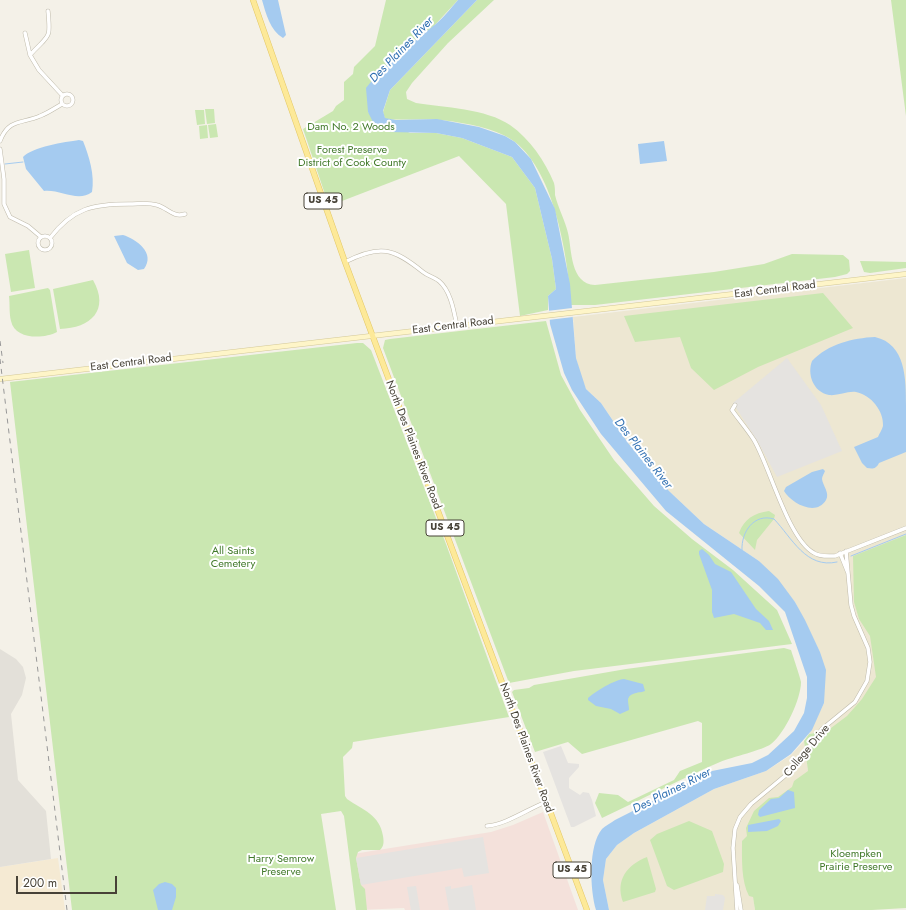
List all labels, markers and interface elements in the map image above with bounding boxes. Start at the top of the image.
water label: Des Plaines River [367,14,437,86]
park label: Dam No. 2 Woods [307,120,395,134]
park label: Forest Preserve District of Cook County [298,143,406,169]
road number: US 45 [304,193,342,209]
street label: East Central Road [734,278,816,302]
street label: East Central Road [412,314,494,338]
street label: East Central Road [90,351,172,375]
street label: North Des Plaines River Road [382,379,444,511]
water label: Des Plaines River [611,416,675,492]
road number: US 45 [426,520,464,536]
park label: All Saints Cemetery [211,544,255,570]
street label: North Des Plaines River Road [496,681,556,815]
street label: College Drive [781,722,833,780]
water label: Des Plaines River [630,765,714,817]
park label: Kloempken Prairie Preserve [820,847,892,873]
park label: Harry Semrow Preserve [248,852,314,878]
road number: US 45 [553,862,591,878]
scale bar [18,868,119,894]
text: 200 m [23,874,57,892]

